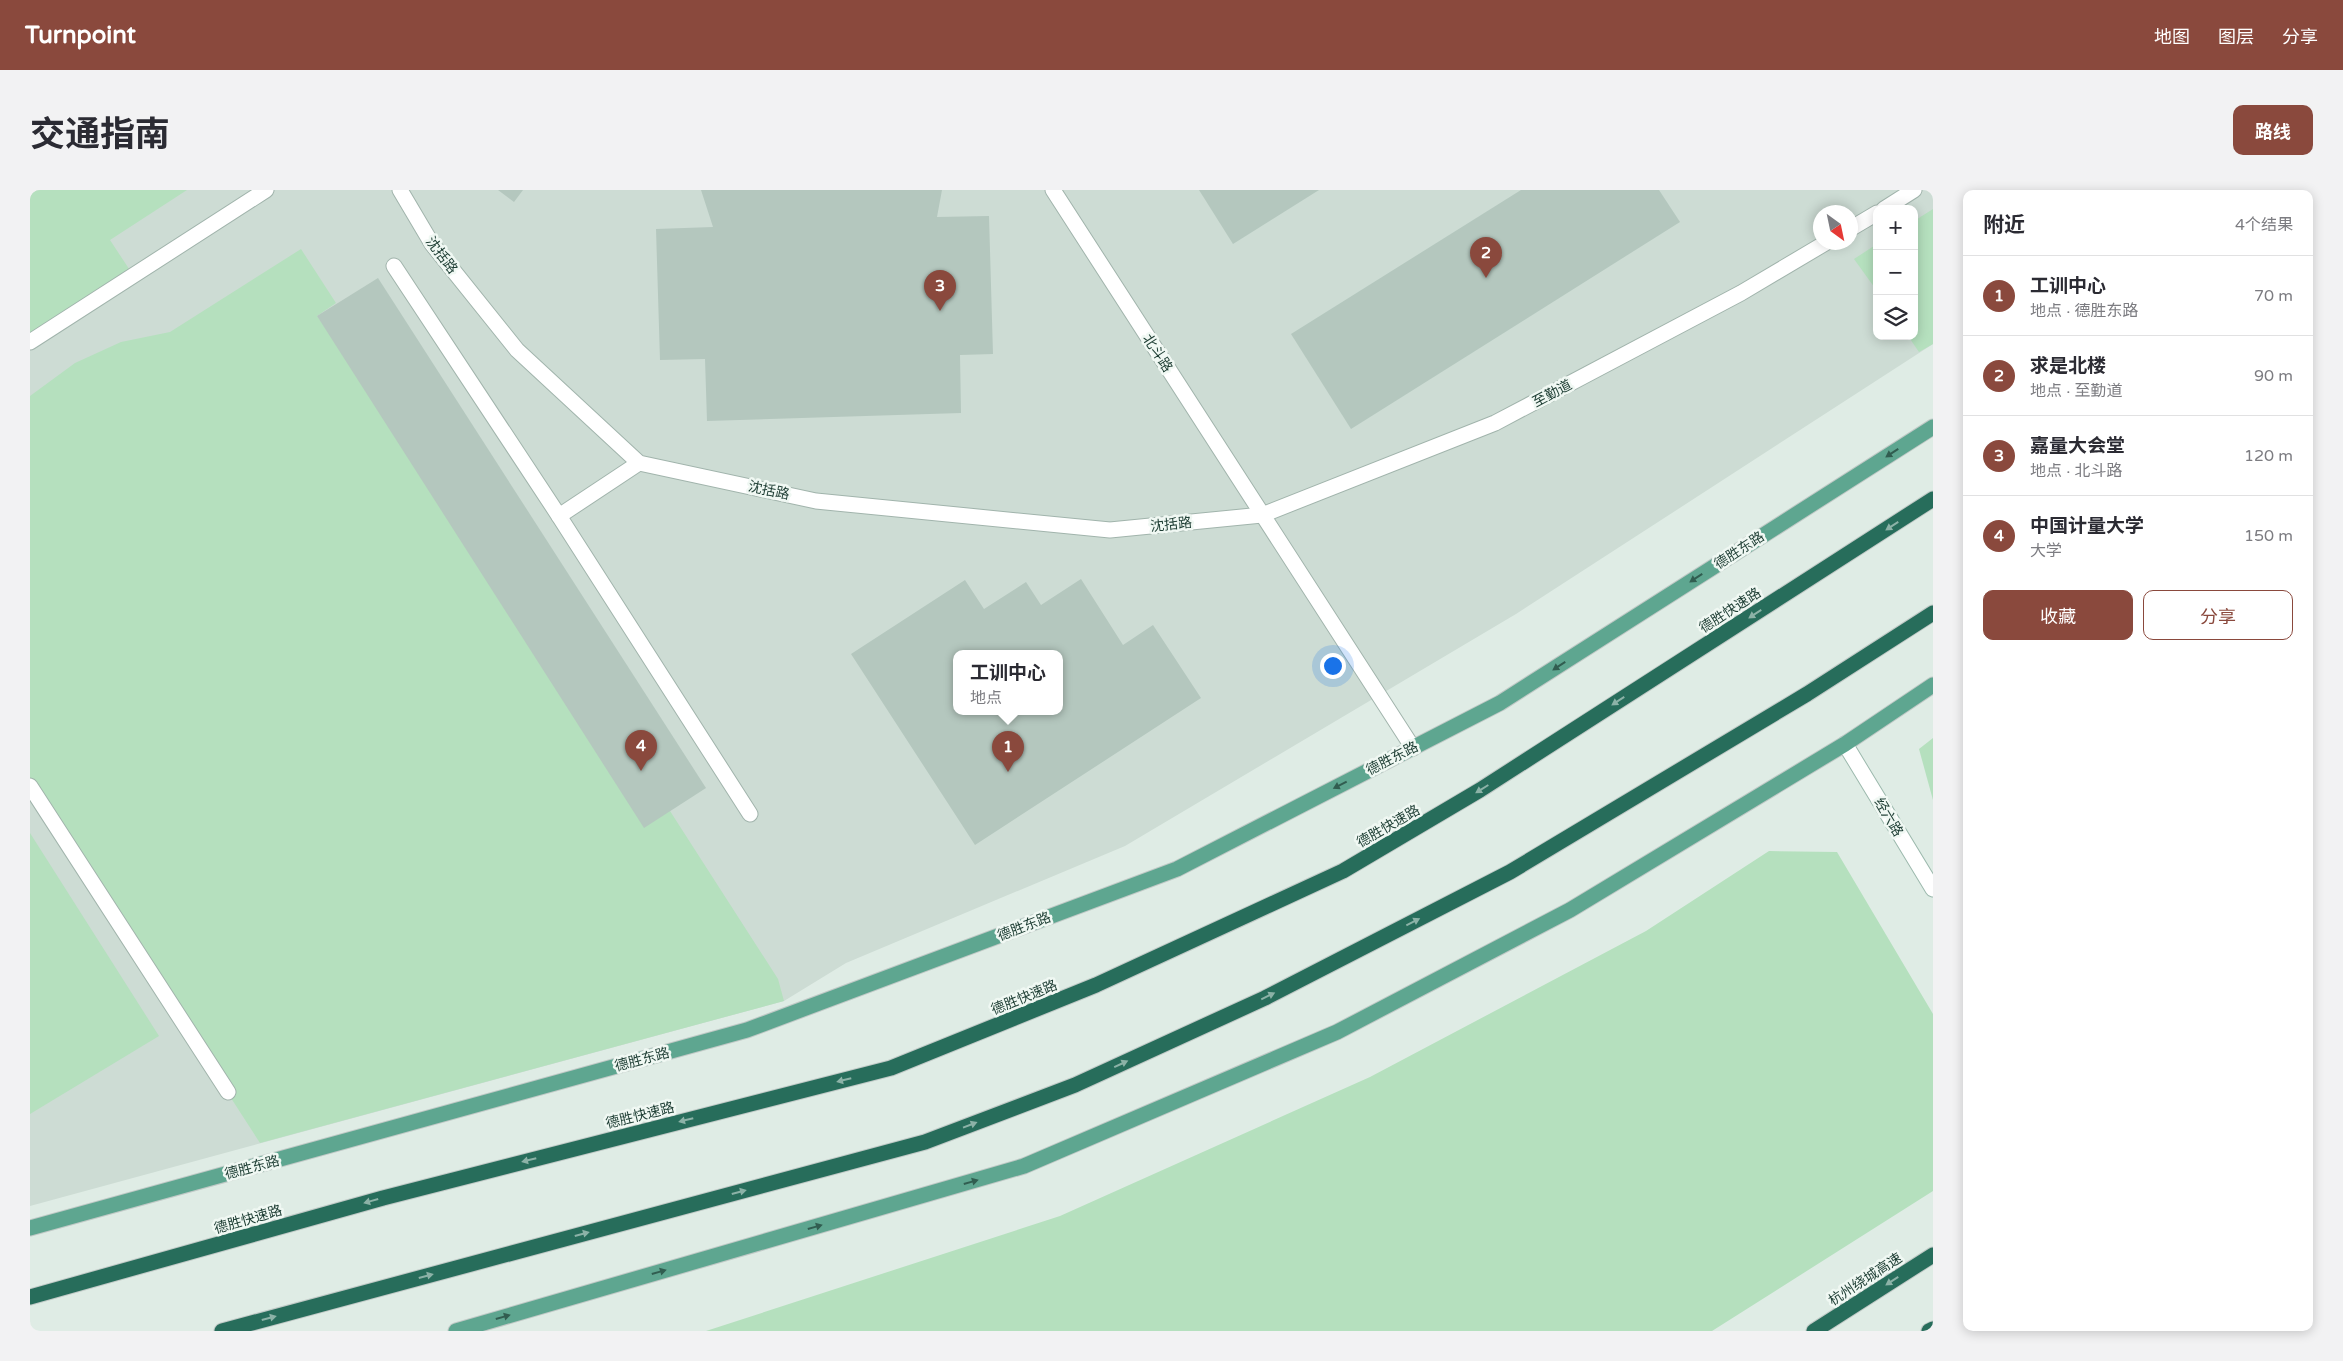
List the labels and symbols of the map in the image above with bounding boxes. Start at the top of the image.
north arrow [1813,205,1858,250]
street label: 沈括路 [422,233,461,277]
pin: 2 [1470,237,1502,278]
pin: 3 [924,270,956,311]
street label: 北斗路 [1139,331,1176,376]
street label: 至勤道 [1530,376,1575,411]
one-way arrow [1885,448,1899,458]
street label: 沈括路 [747,478,791,503]
street label: 沈括路 [1149,514,1193,535]
one-way arrow [1885,521,1899,531]
street label: 德胜东路 [1711,528,1767,573]
one-way arrow [1689,573,1703,583]
street label: 德胜快速路 [1696,584,1764,637]
one-way arrow [1749,609,1762,618]
your location [1320,653,1346,679]
one-way arrow [1552,661,1566,670]
one-way arrow [1612,697,1625,706]
pin: 4 [625,730,657,771]
pin: 1 [992,731,1024,772]
street label: 德胜东路 [1363,738,1421,779]
one-way arrow [1333,781,1347,789]
one-way arrow [1475,784,1488,794]
street label: 经六路 [1870,795,1907,840]
street label: 德胜快速路 [1354,802,1423,851]
street label: 德胜东路 [995,908,1053,944]
one-way arrow [1406,918,1420,926]
street label: 德胜快速路 [989,976,1060,1018]
one-way arrow [1261,992,1276,1000]
street label: 德胜东路 [613,1044,671,1075]
one-way arrow [1114,1060,1128,1068]
one-way arrow [836,1076,851,1084]
street label: 德胜快速路 [604,1099,676,1132]
one-way arrow [679,1116,694,1124]
one-way arrow [963,1121,978,1129]
street label: 德胜东路 [223,1152,281,1183]
one-way arrow [521,1156,536,1164]
one-way arrow [963,1177,978,1185]
one-way arrow [732,1188,747,1196]
one-way arrow [364,1197,379,1205]
street label: 德胜快速路 [212,1202,284,1237]
one-way arrow [807,1222,822,1230]
one-way arrow [575,1230,590,1238]
street label: 杭州绕城高速 [1825,1249,1905,1309]
one-way arrow [651,1268,666,1276]
one-way arrow [418,1272,433,1280]
one-way arrow [1885,1276,1899,1286]
one-way arrow [495,1313,510,1321]
one-way arrow [261,1314,276,1322]

